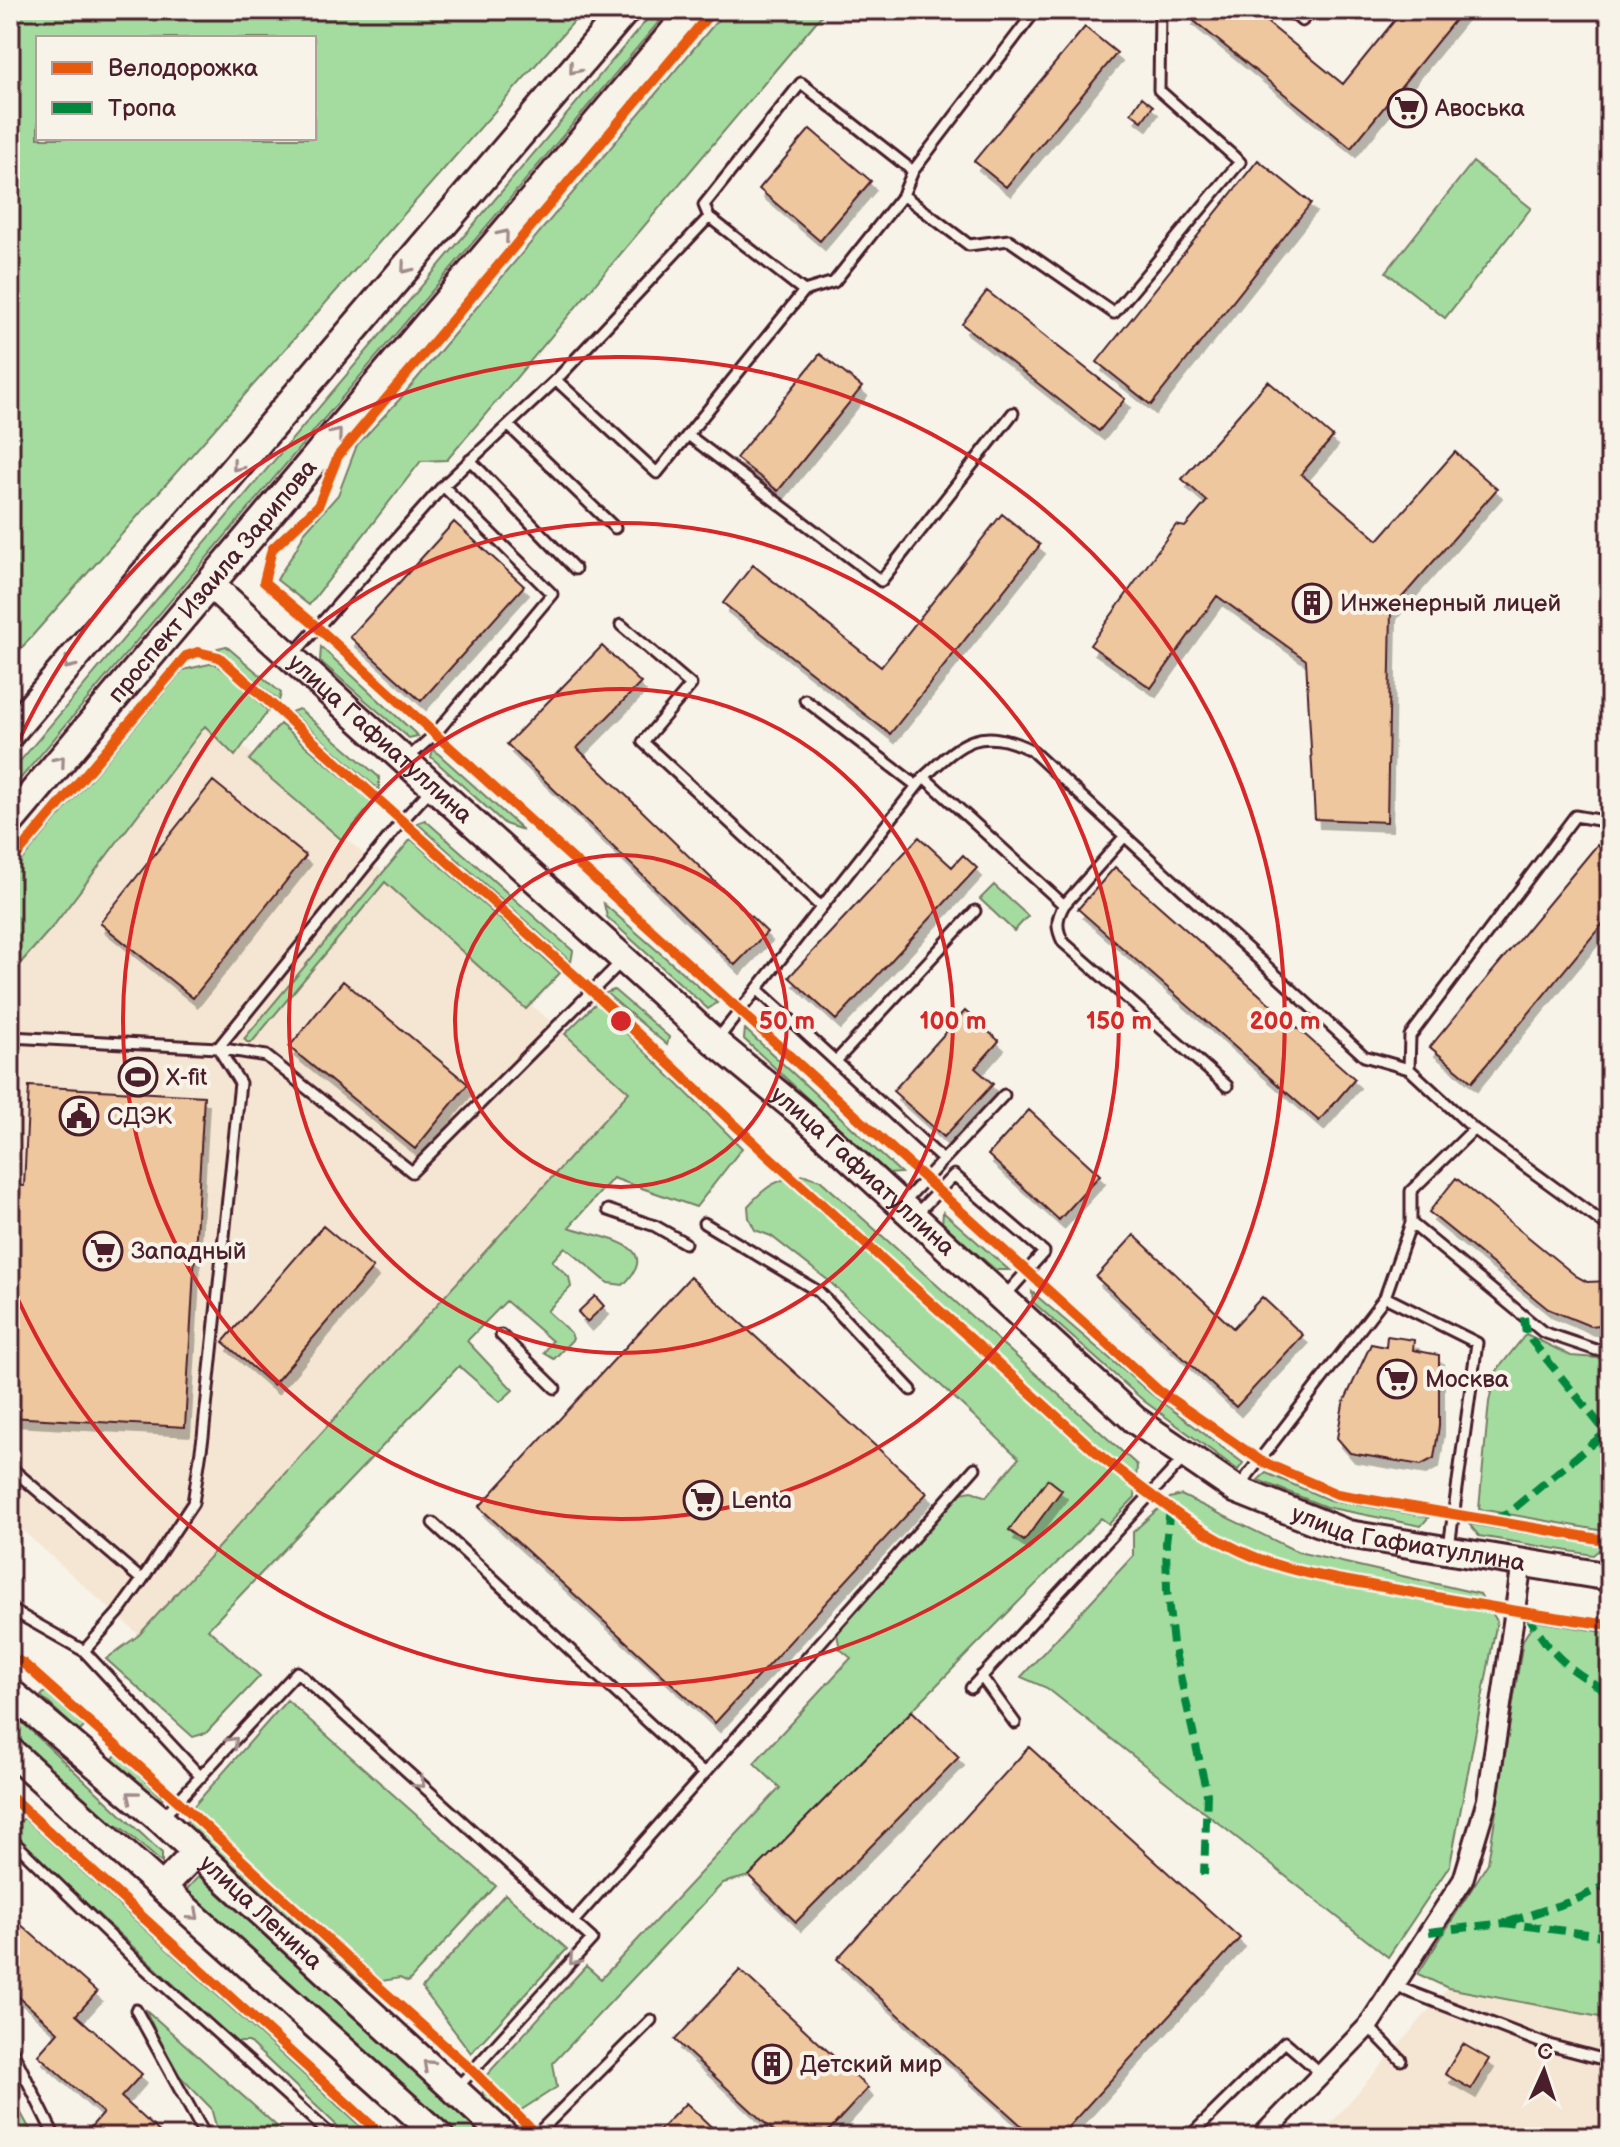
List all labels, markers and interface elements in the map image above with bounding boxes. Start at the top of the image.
legend [36,36,316,140]
text: Велодорожка [108,54,258,83]
one-way arrow [569,60,584,75]
supermarket icon: Авоська [1386,87,1428,129]
text: Тропа [108,94,176,123]
place label: Авоська [1434,94,1525,123]
one-way arrow [494,230,509,244]
one-way arrow [401,258,416,273]
one-way arrow [327,429,342,443]
street label: проспект Изаила Зарипова [102,453,323,708]
one-way arrow [232,456,247,471]
building icon: Инженерный лицей [1291,582,1333,624]
place label: Инженерный лицей [1340,589,1561,618]
street label: улица Гафиатуллина [282,648,479,829]
one-way arrow [64,654,79,669]
one-way arrow [50,756,65,770]
centre of rings [607,1007,635,1035]
text: 50 m [759,1007,815,1036]
text: 100 m [920,1007,986,1036]
text: 150 m [1086,1007,1152,1036]
text: 200 m [1250,1007,1320,1036]
sports icon: X-fit [117,1056,159,1098]
place label: X-fit [165,1063,208,1092]
street label: улица Гафиатуллина [765,1080,961,1262]
public building icon: СДЭК [58,1095,100,1137]
place label: СДЭК [107,1102,173,1131]
supermarket icon: Западный [82,1230,124,1272]
place label: Западный [131,1237,246,1266]
supermarket icon: Москва [1376,1358,1418,1400]
place label: Москва [1425,1365,1509,1394]
supermarket icon: Lenta [682,1479,724,1521]
place label: Lenta [731,1486,792,1515]
street label: улица Гафиатуллина [1287,1499,1527,1577]
one-way arrow [223,1737,238,1751]
one-way arrow [411,1774,425,1789]
one-way arrow [127,1791,141,1806]
street label: улица Ленина [194,1848,329,1976]
one-way arrow [184,1905,199,1919]
one-way arrow [569,1950,583,1965]
north arrow [1504,2031,1584,2111]
text: С [1537,2039,1553,2066]
building icon: Детский мир [751,2043,793,2085]
place label: Детский мир [800,2050,942,2079]
one-way arrow [423,2060,437,2075]

